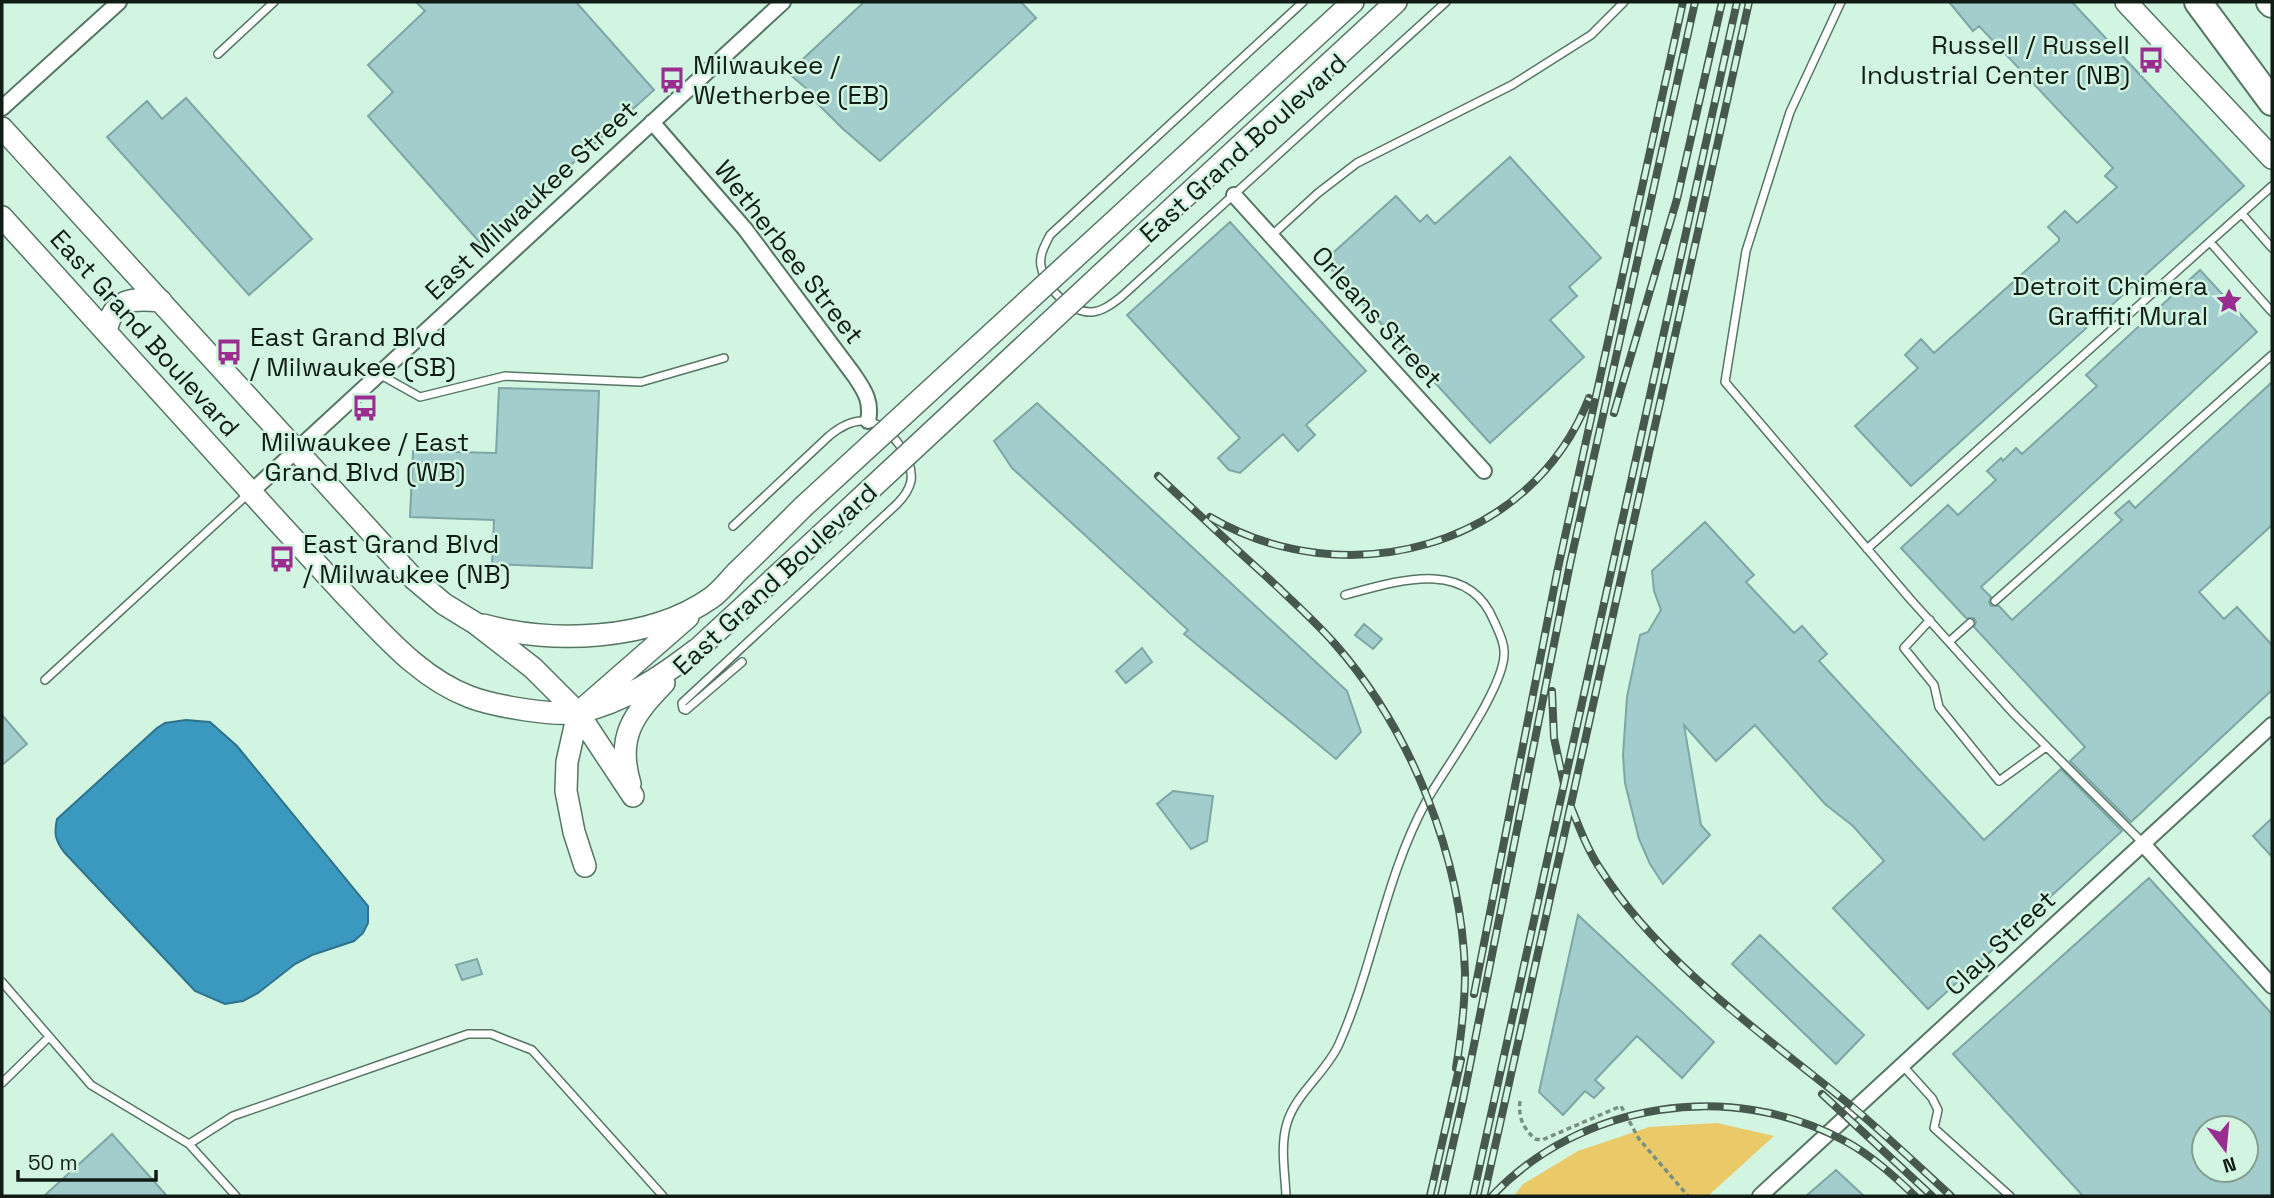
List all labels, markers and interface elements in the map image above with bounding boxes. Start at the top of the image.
place label: Russell / Russell Industrial Center (NB) [1861,28,2130,92]
bus stop icon: Russell / Russell Industrial Center (NB) [2136,45,2166,75]
street label: East Grand Boulevard [1132,46,1354,250]
place label: Milwaukee / Wetherbee (EB) [693,48,889,112]
bus stop icon: Milwaukee / Wetherbee (EB) [657,65,687,95]
street label: East Milwaukee Street [418,93,644,307]
street label: Wetherbee Street [707,153,871,351]
street label: East Grand Boulevard [43,222,247,444]
street label: Orleans Street [1304,239,1450,395]
place label: Detroit Chimera Graffiti Mural [2012,269,2208,333]
place icon: Detroit Chimera Graffiti Mural [2214,286,2244,316]
place label: East Grand Blvd / Milwaukee (SB) [250,320,456,384]
bus stop icon: East Grand Blvd / Milwaukee (SB) [214,337,244,367]
bus stop icon: Milwaukee / East Grand Blvd (WB) [350,393,380,423]
place label: Milwaukee / East Grand Blvd (WB) [261,425,469,489]
street label: East Grand Boulevard [666,475,884,683]
place label: East Grand Blvd / Milwaukee (NB) [303,527,510,591]
bus stop icon: East Grand Blvd / Milwaukee (NB) [267,544,297,574]
street label: Clay Street [1937,883,2063,1003]
north arrow [2190,1114,2260,1184]
scale bar [18,1138,156,1182]
text: 50 m [28,1149,78,1176]
text: N [2220,1151,2239,1179]

